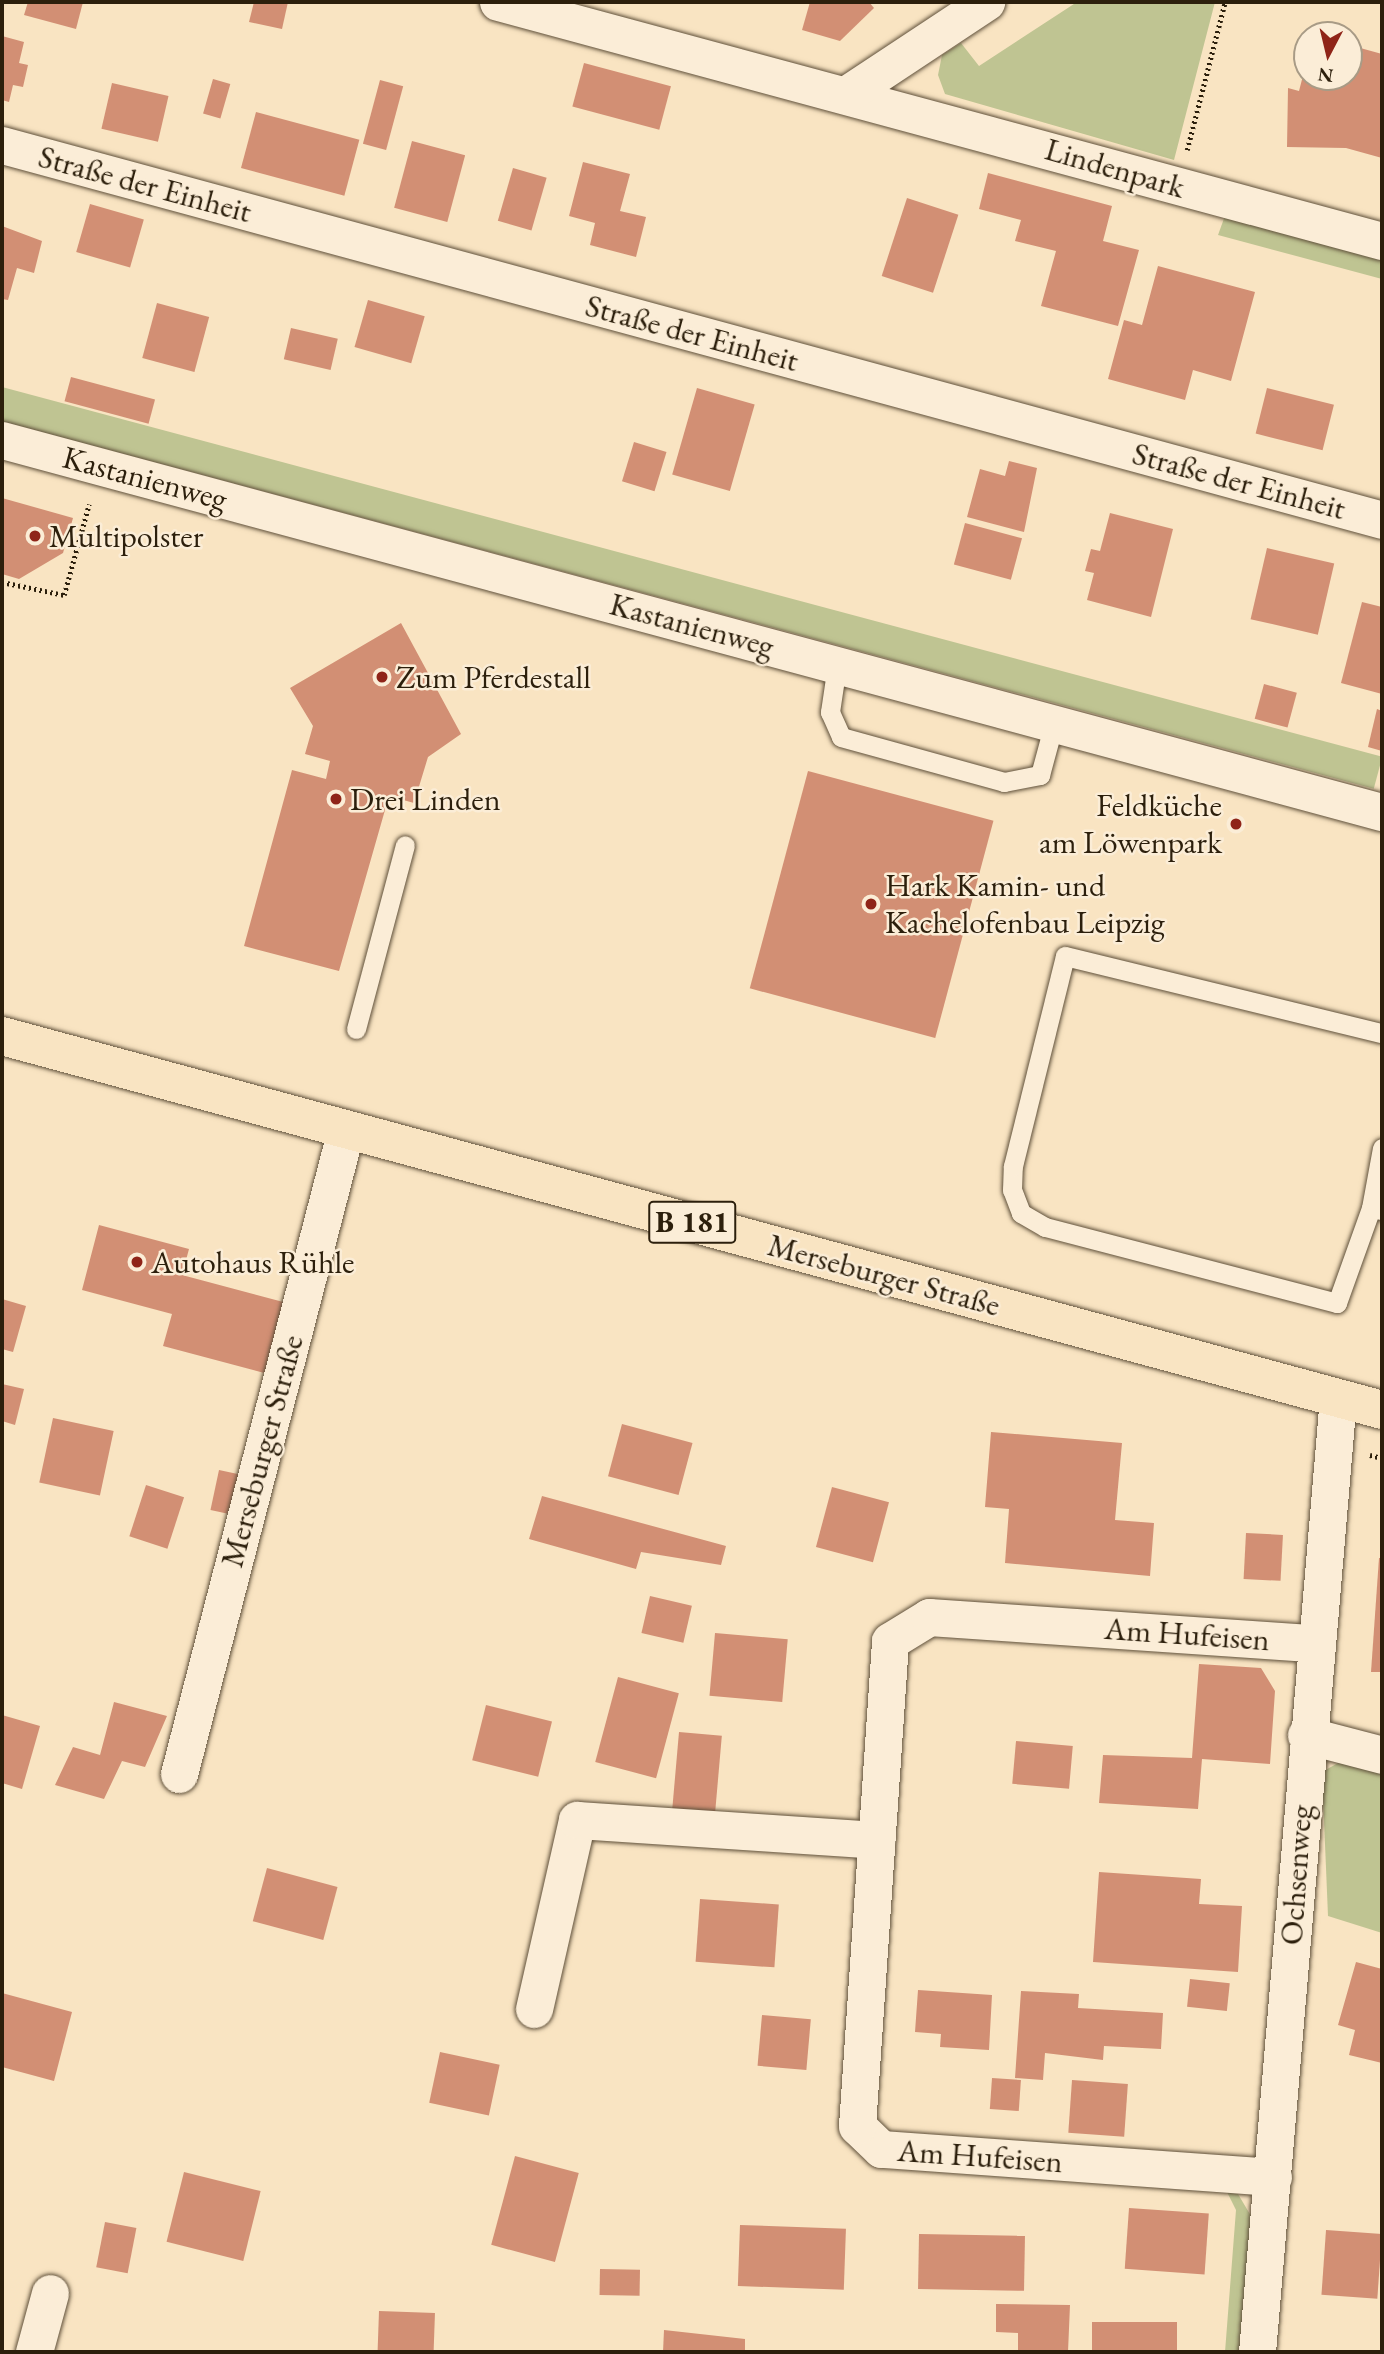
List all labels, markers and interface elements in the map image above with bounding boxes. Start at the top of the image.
north arrow [1293,21,1363,91]
text: N [1316,62,1335,89]
street label: Lindenpark [1041,130,1189,206]
street label: Straße der Einheit [34,137,256,231]
street label: Straße der Einheit [581,286,803,380]
street label: Straße der Einheit [1128,434,1350,528]
street label: Kastanienweg [59,438,231,518]
place label: Multipolster [49,517,203,555]
marker: Multipolster [27,528,43,544]
street label: Kastanienweg [606,585,778,665]
place label: Zum Pferdestall [396,658,591,696]
marker: Zum Pferdestall [374,669,390,685]
place label: Drei Linden [350,780,501,818]
place label: Feldküche am Löwenpark [1039,787,1222,862]
marker: Drei Linden [328,791,344,807]
marker: Feldküche am Löwenpark [1228,816,1244,832]
place label: Hark Kamin- und Kachelofenbau Leipzig [885,867,1165,942]
marker: Hark Kamin- und Kachelofenbau Leipzig [863,896,879,912]
road number: B 181 [648,1196,736,1248]
street label: Merseburger Straße [764,1226,1004,1324]
place label: Autohaus Rühle [151,1243,355,1281]
marker: Autohaus Rühle [129,1254,145,1270]
street label: Merseburger Straße [213,1331,311,1571]
street label: Am Hufeisen [1103,1609,1271,1659]
street label: Ochsenweg [1272,1804,1320,1946]
street label: Am Hufeisen [896,2131,1064,2181]

